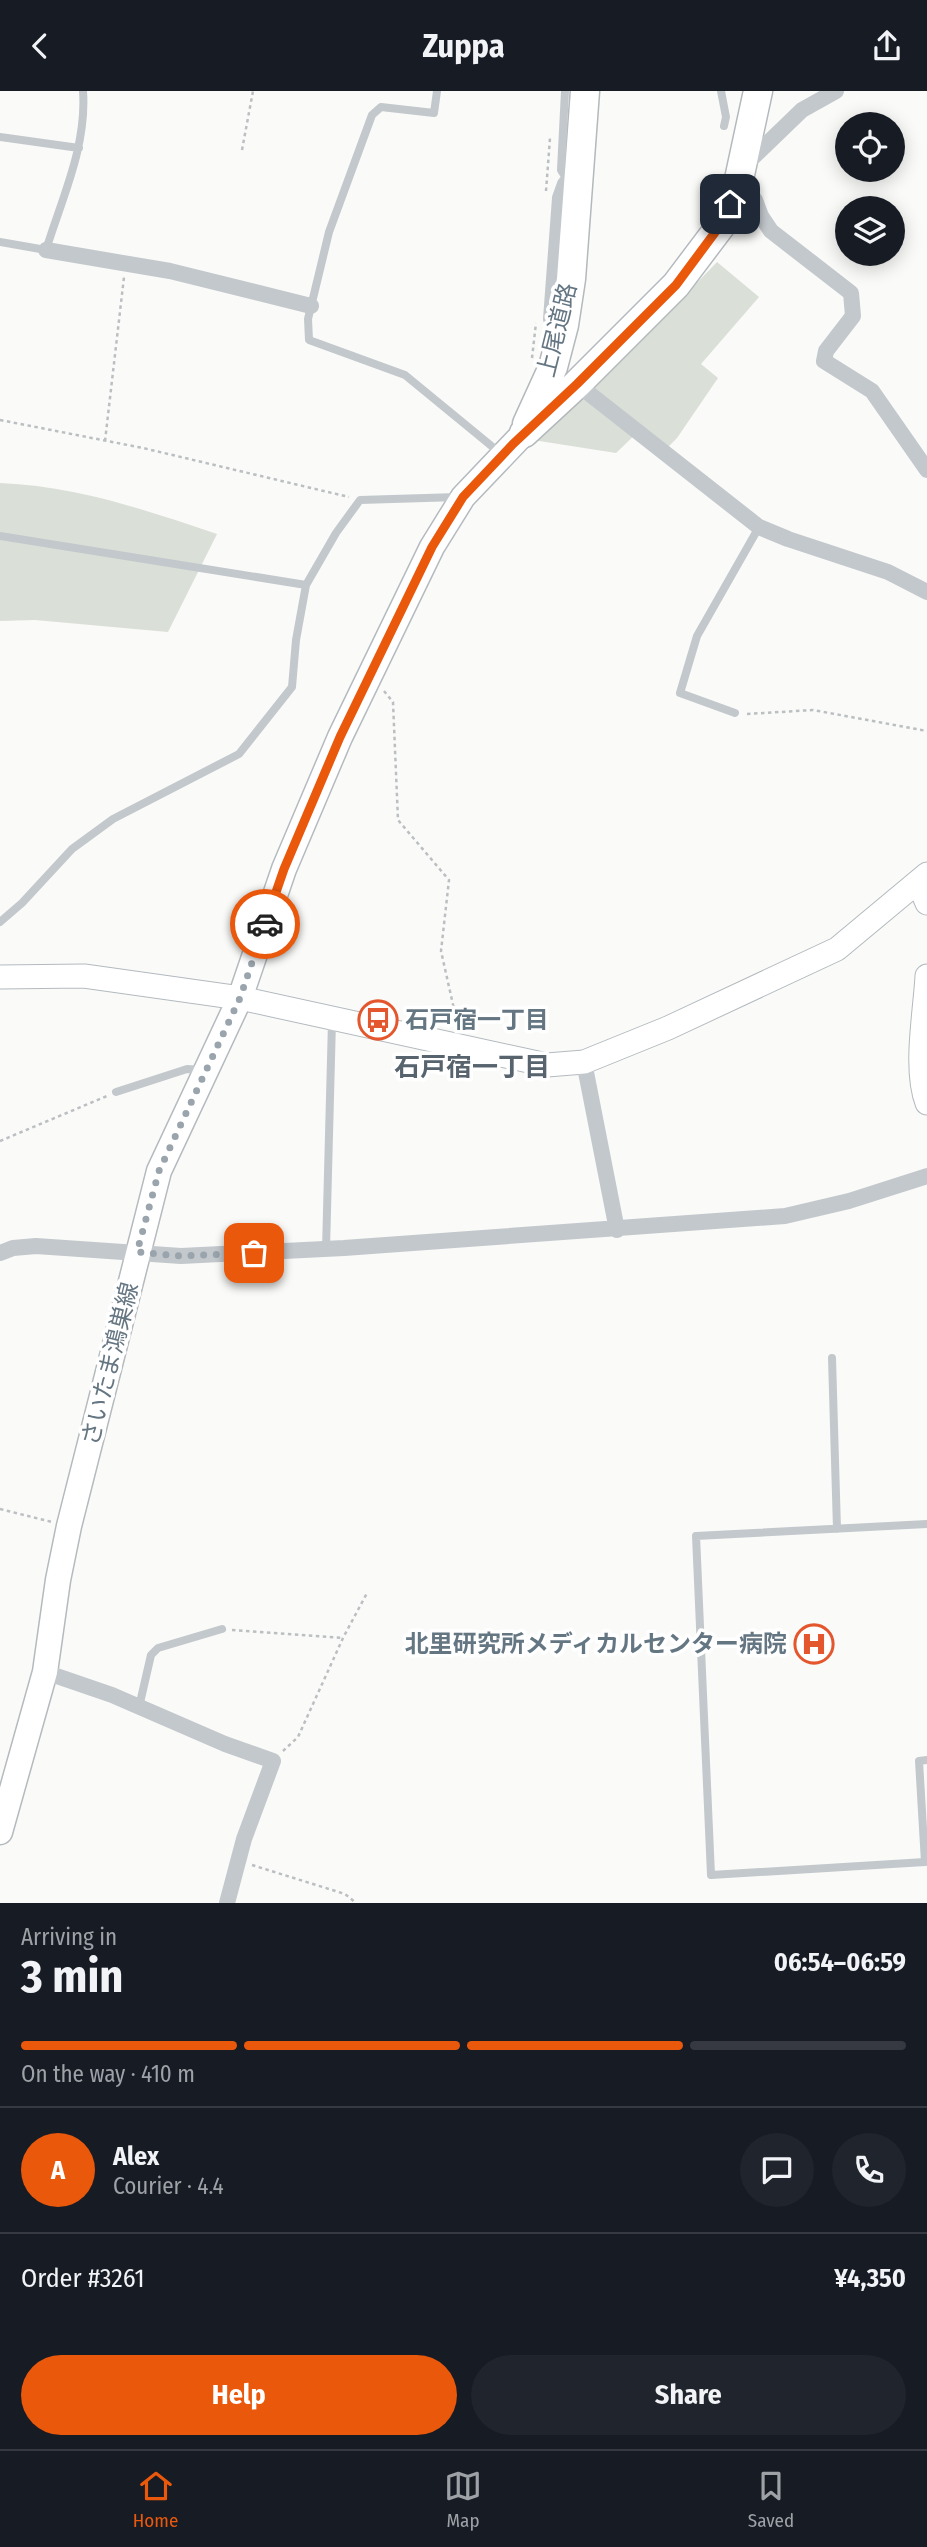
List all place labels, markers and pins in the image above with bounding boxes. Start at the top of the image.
pin [700,174,760,234]
bus stop icon: 石戸宿一丁目 [357,999,399,1041]
place label: 石戸宿一丁目 [405,1006,549,1034]
pin [224,1223,284,1283]
hospital icon: 北里研究所メディカルセンター病院 [793,1623,835,1665]
place label: 北里研究所メディカルセンター病院 [405,1630,787,1658]

